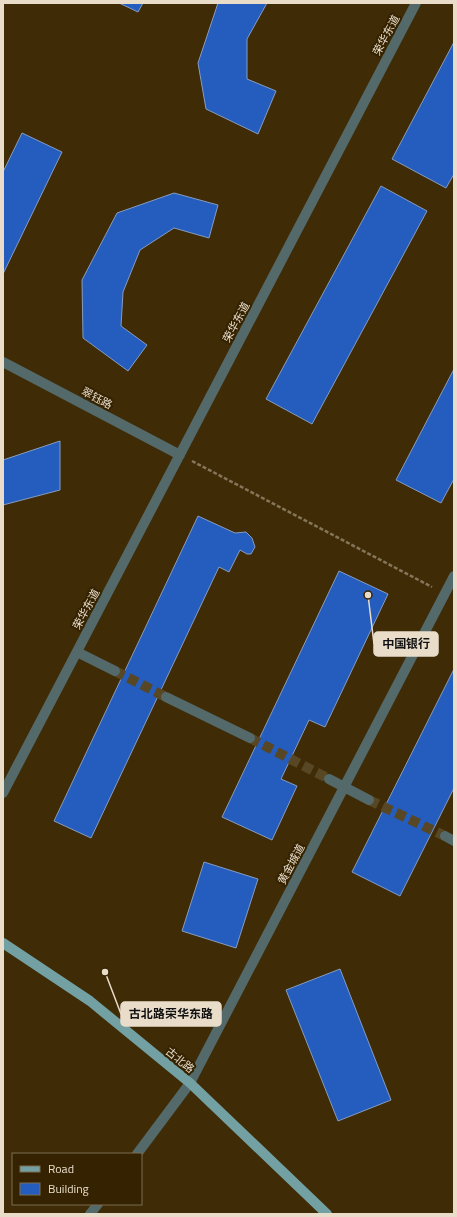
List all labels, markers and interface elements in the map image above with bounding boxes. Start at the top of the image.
street label: 荣华东道 [369,12,403,58]
street label: 荣华东道 [219,299,253,345]
street label: 翠钰路 [79,383,115,413]
street label: 荣华东道 [69,586,103,632]
callout: 中国银行 [374,632,438,656]
text: 中国银行 [382,634,430,653]
street label: 黄金城道 [274,841,308,887]
callout: 古北路荣华东路 [121,1002,221,1026]
text: 古北路荣华东路 [129,1004,213,1023]
street label: 古北路 [162,1043,198,1077]
legend [12,1153,142,1205]
text: Road [48,1159,74,1178]
text: Building [48,1179,89,1198]

